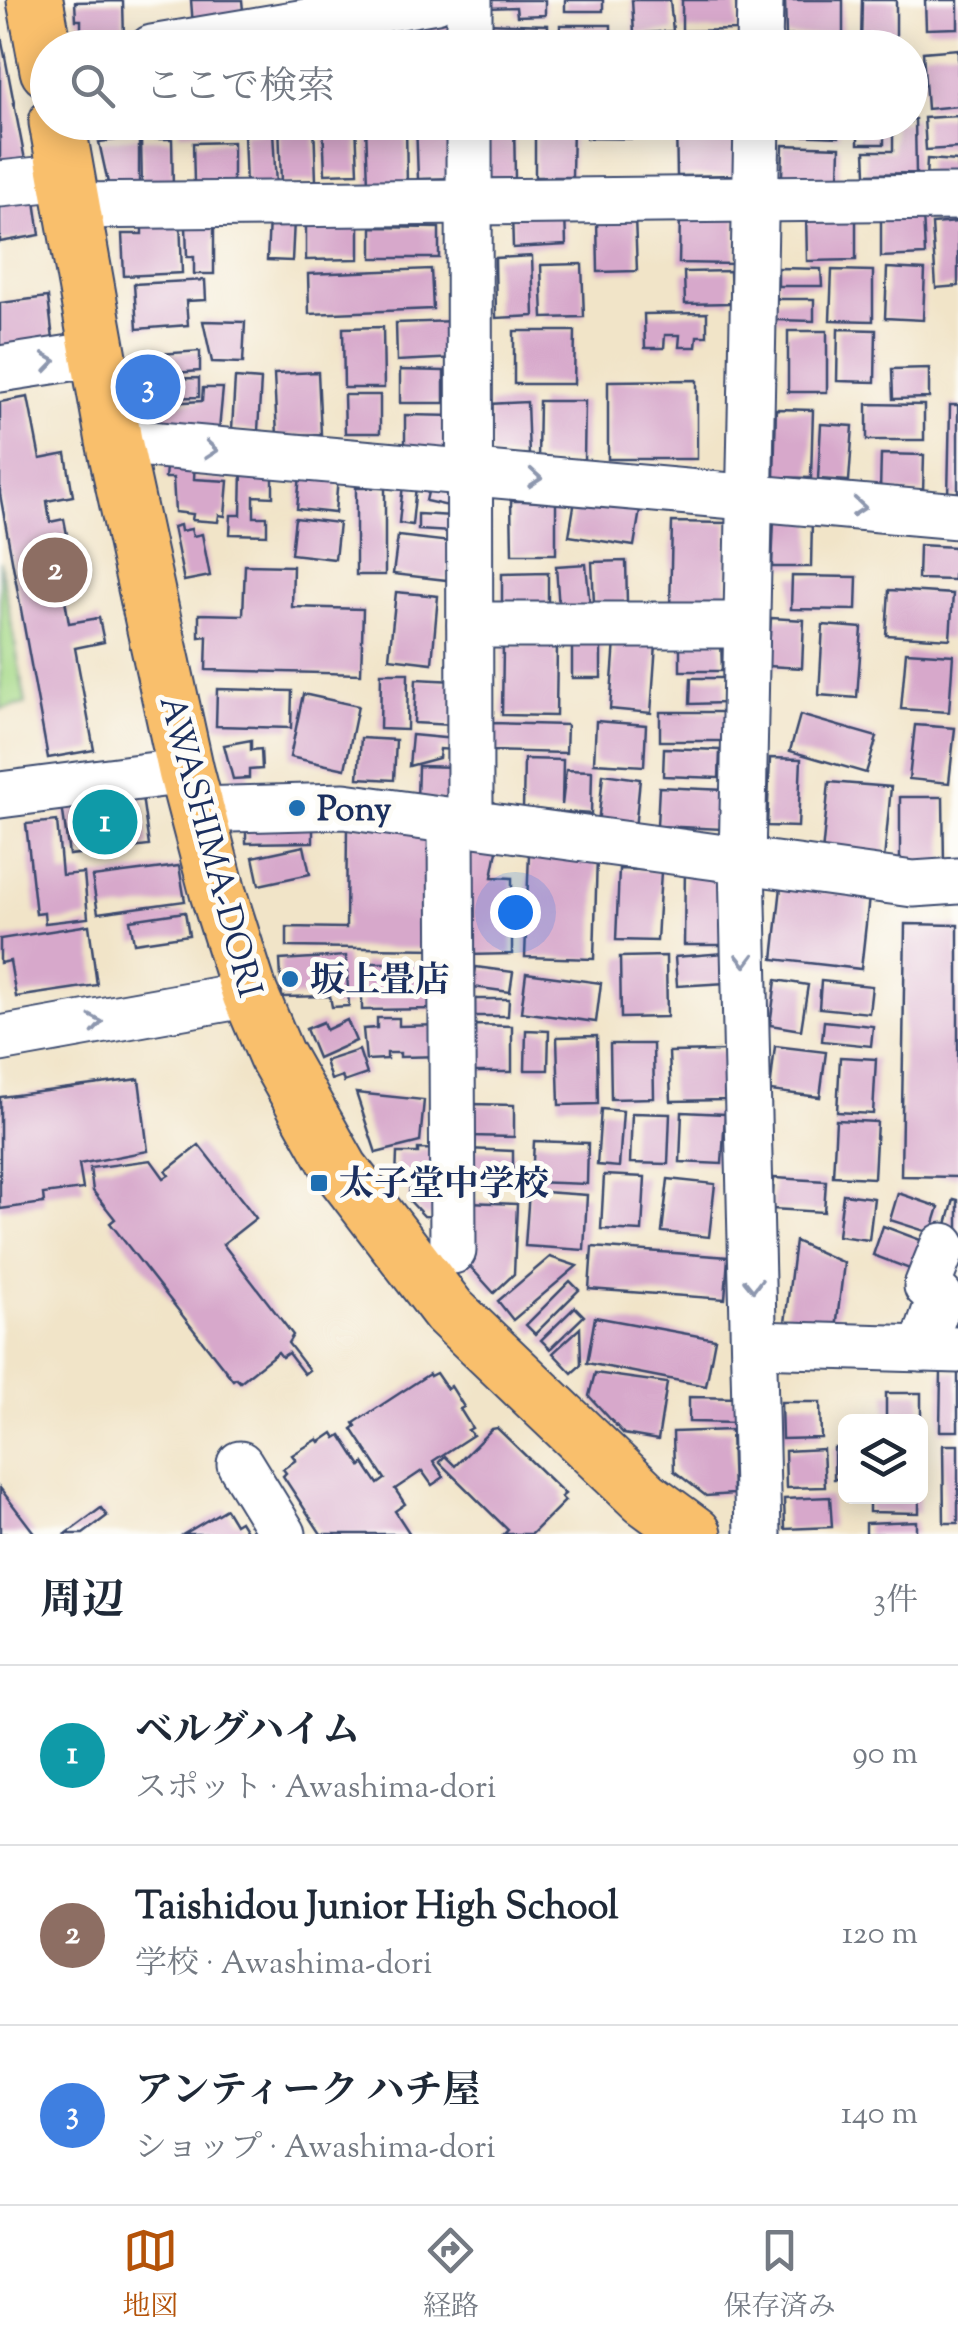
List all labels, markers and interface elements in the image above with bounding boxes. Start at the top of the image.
search box [30,30,928,140]
icon: search [65,58,120,113]
text: ここで検索 [145,62,335,116]
pin: 3 [116,350,180,424]
one-way arrow [40,353,57,374]
one-way arrow [204,438,220,460]
one-way arrow [528,467,544,489]
one-way arrow [851,496,867,518]
pin: 2 [22,532,88,608]
street label: AWASHIMA-DORI [144,690,273,1003]
pin: 1 [72,784,138,860]
place label: Pony [317,786,392,837]
marker: Pony [286,797,308,819]
your location [490,887,541,938]
one-way arrow [734,953,755,969]
place label: 坂上畳店 [310,957,450,1008]
marker: 坂上畳店 [279,968,301,990]
one-way arrow [88,1013,104,1034]
place label: 太子堂中学校 [339,1161,549,1212]
marker: 太子堂中学校 [308,1172,330,1194]
one-way arrow [743,1278,764,1294]
map controls [838,1414,928,1504]
button: layers [838,1414,928,1504]
text: 周辺 [40,1573,124,1633]
text: 3件 [873,1579,918,1625]
text: ベルグハイム [135,1706,360,1760]
text: 1 [67,1732,78,1778]
text: 90 m [852,1732,918,1778]
text: スポット · Awashima-dori [135,1766,496,1812]
text: Taishidou Junior High School [135,1882,619,1936]
text: 2 [65,1912,80,1958]
text: 120 m [842,1912,918,1958]
text: 学校 · Awashima-dori [135,1942,432,1988]
text: アンティーク ハチ屋 [135,2066,481,2120]
text: 3 [66,2092,79,2138]
text: 140 m [841,2092,918,2138]
text: ショップ · Awashima-dori [135,2126,495,2172]
tab: 地図 [122,2223,178,2328]
tab: 経路 [423,2223,479,2328]
tab: 保存済み [724,2223,836,2328]

